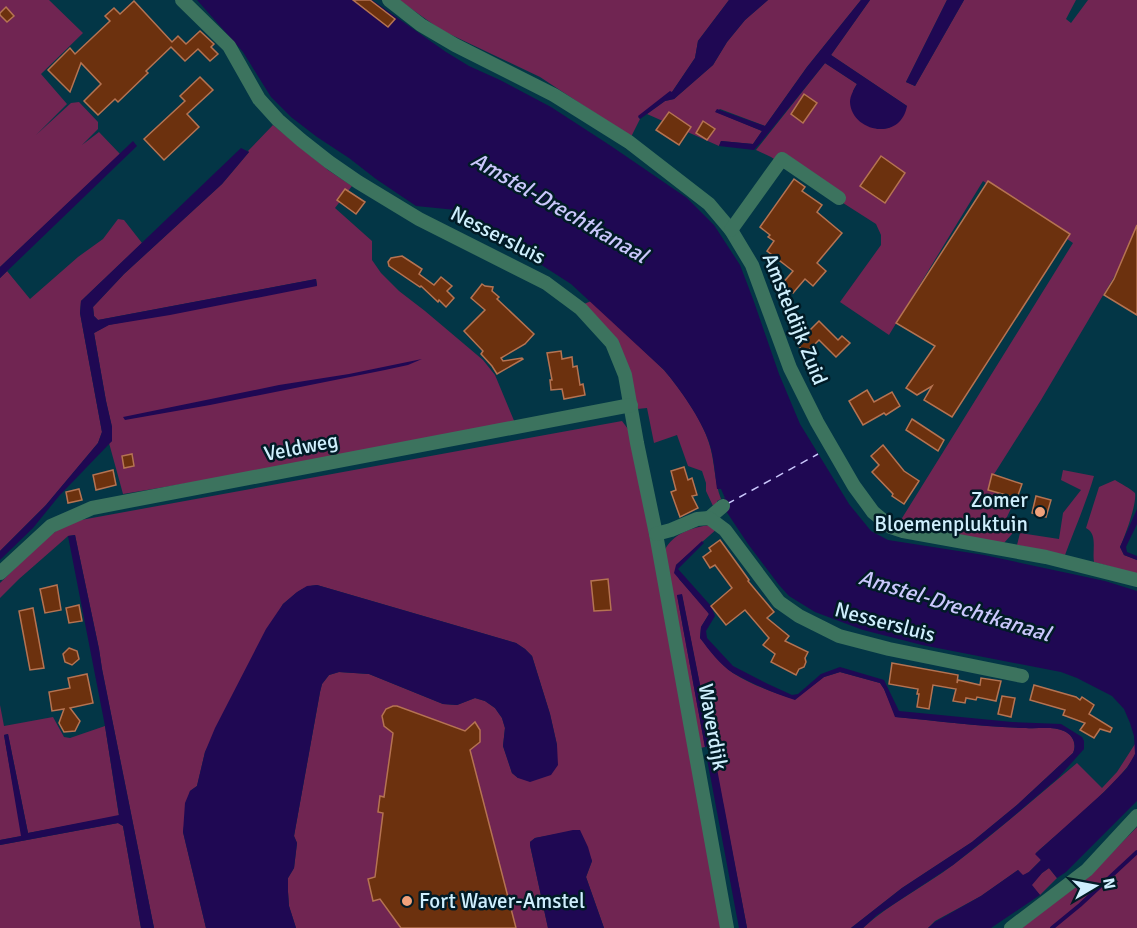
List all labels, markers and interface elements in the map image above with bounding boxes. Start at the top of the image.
water label: Amstel-Drechtkanaal [467,146,654,270]
street label: Nessersluis [446,200,550,270]
street label: Amsteldijk Zuid [757,249,833,389]
street label: Veldweg [262,427,340,467]
place label: Zomer Bloemenpluktuin [874,487,1028,537]
marker: Zomer Bloemenpluktuin [1033,505,1047,519]
water label: Amstel-Drechtkanaal [856,563,1055,648]
street label: Nessersluis [832,596,938,648]
street label: Waverdijk [693,681,734,773]
north arrow [1065,856,1125,916]
text: N [1098,876,1120,891]
place label: Fort Waver-Amstel [419,888,585,914]
marker: Fort Waver-Amstel [400,894,414,908]

